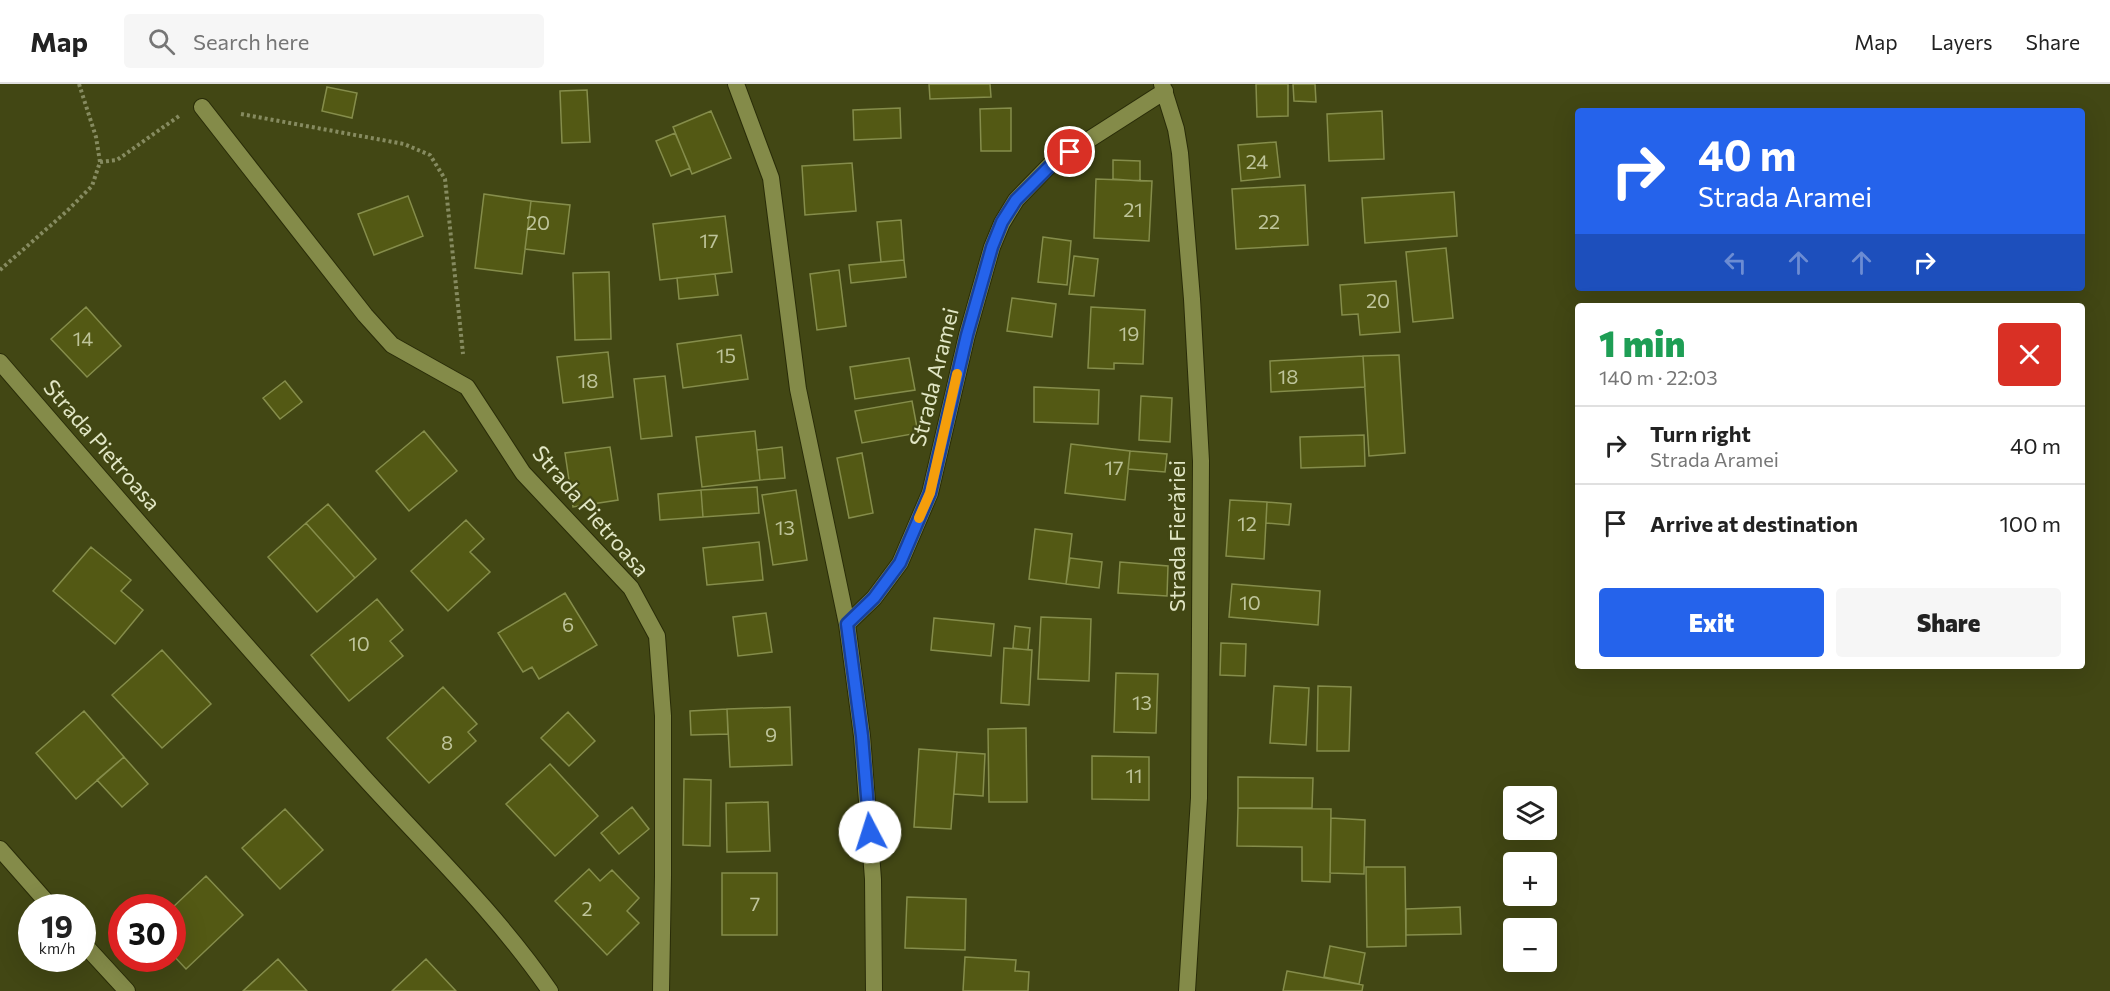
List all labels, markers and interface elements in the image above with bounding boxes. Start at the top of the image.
search box [124,14,544,68]
text: Map [30,24,88,58]
icon: search [145,25,178,58]
text: Search here [193,28,309,55]
text: Map [1854,29,1898,54]
text: Layers [1931,29,1993,54]
text: Share [2026,29,2080,54]
pin [1044,126,1095,177]
text: 40 m [1698,128,1796,180]
icon: right [1599,132,1677,210]
icon: arrive [1053,135,1086,168]
house number: 24 [1246,149,1268,173]
text: Strada Aramei [1698,180,1872,213]
house number: 21 [1123,197,1143,221]
house number: 22 [1258,209,1280,233]
house number: 20 [526,210,550,234]
house number: 17 [699,228,719,252]
icon: left [1719,246,1752,279]
icon: ahead [1782,246,1815,279]
icon: ahead [1845,246,1878,279]
icon: right [1908,246,1941,279]
house number: 20 [1366,288,1390,312]
street label: Strada Aramei [903,305,964,449]
text: 1 min [1599,320,1685,364]
house number: 19 [1119,321,1139,345]
button: close [1998,323,2061,386]
house number: 14 [73,326,93,350]
house number: 15 [716,343,736,367]
house number: 18 [1278,364,1298,388]
text: 140 m · 22:03 [1599,365,1718,389]
house number: 18 [578,368,598,392]
street label: Strada Pietroasa [38,374,167,516]
text: Turn right [1650,420,1751,447]
icon: right [1599,429,1632,462]
text: 40 m [2010,432,2061,459]
street label: Strada Pietroasa [527,440,656,582]
text: Strada Aramei [1650,447,1779,471]
house number: 17 [1104,455,1124,479]
street label: Strada Fierăriei [1163,460,1190,612]
icon: arrive [1599,507,1632,540]
text: Arrive at destination [1650,510,1858,537]
text: 100 m [1999,510,2061,537]
house number: 12 [1237,511,1257,535]
house number: 13 [775,515,795,539]
button: Exit [1599,588,1824,657]
button: Share [1836,588,2061,657]
house number: 10 [1239,590,1261,614]
house number: 6 [562,612,574,636]
house number: 10 [348,631,370,655]
house number: 13 [1132,690,1152,714]
house number: 9 [765,722,777,746]
house number: 8 [441,730,453,754]
house number: 11 [1125,763,1143,787]
map controls [1503,786,1557,972]
button: layers [1503,786,1557,840]
position arrow [838,800,902,864]
button: + [1503,852,1557,906]
house number: 7 [750,891,760,915]
speed limit sign: 30 [108,894,186,972]
house number: 2 [581,896,593,920]
text: 19 [41,907,73,944]
button: − [1503,918,1557,972]
text: km/h [39,939,75,957]

